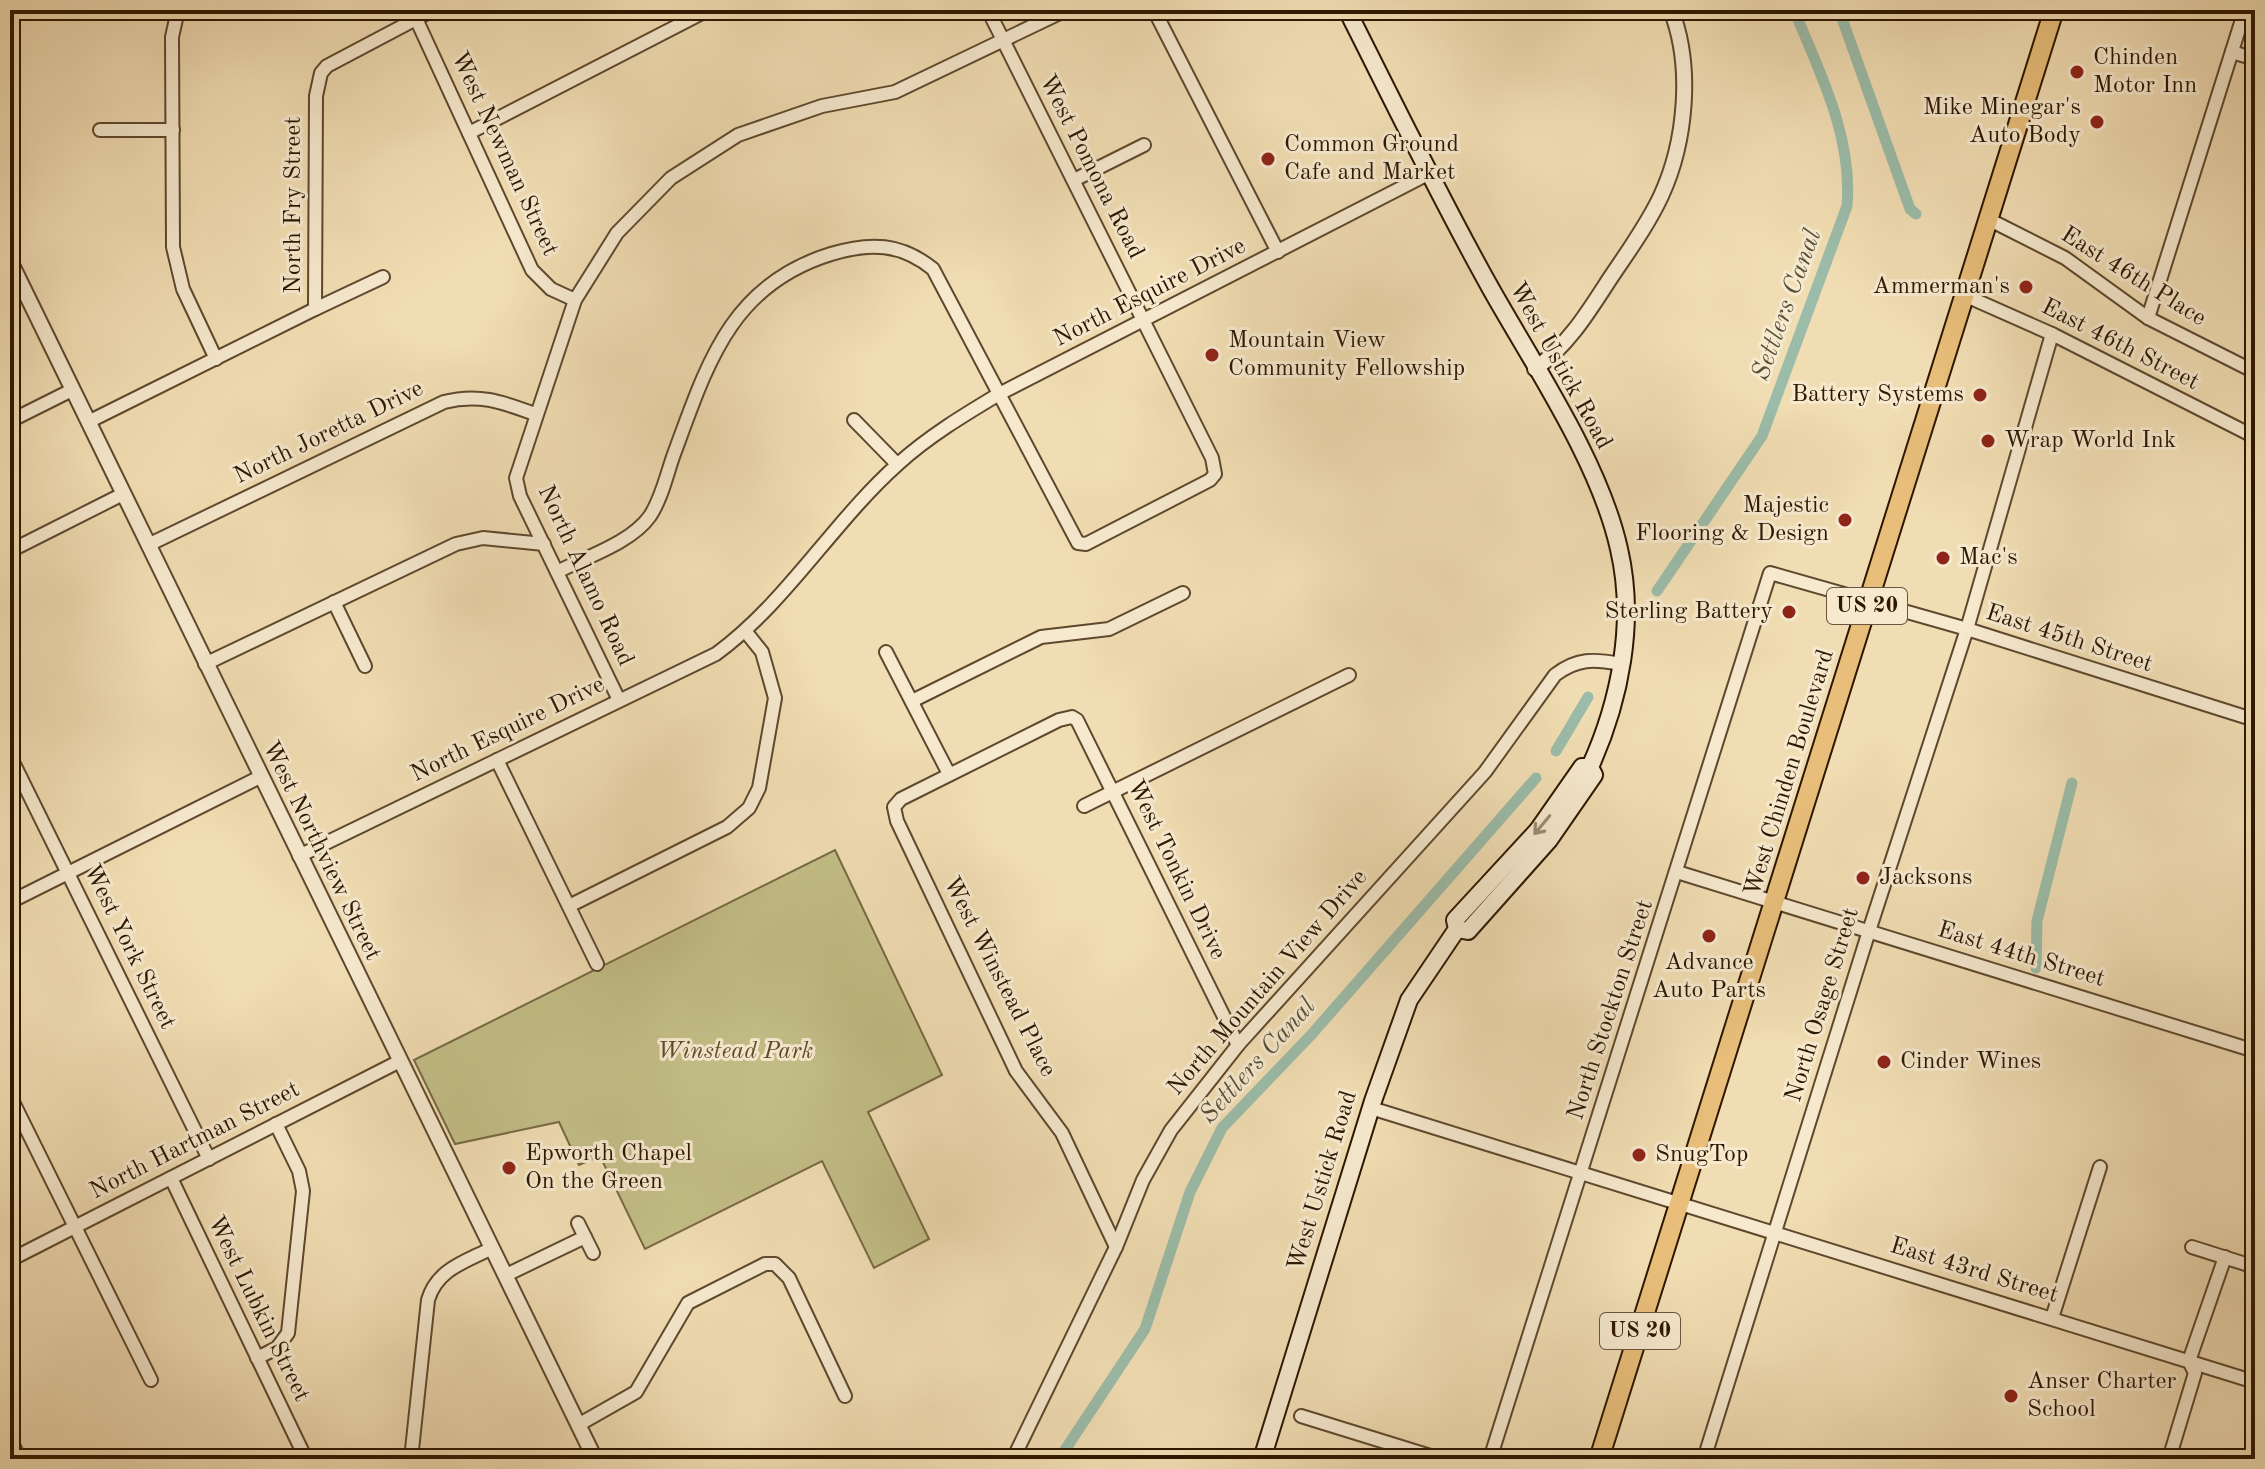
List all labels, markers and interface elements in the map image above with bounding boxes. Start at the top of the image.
place label: Chinden Motor Inn [2093,46,2197,98]
street label: West Newman Street [446,48,562,260]
marker: Chinden Motor Inn [2068,63,2086,81]
street label: West Pomona Road [1034,71,1148,263]
place label: Mike Minegar's Auto Body [1923,96,2081,148]
marker: Mike Minegar's Auto Body [2088,113,2106,131]
street label: North Fry Street [282,116,306,294]
place label: Common Ground Cafe and Market [1284,133,1459,185]
marker: Common Ground Cafe and Market [1259,150,1277,168]
street label: East 46th Place [2056,223,2210,331]
water label: Settlers Canal [1748,226,1827,384]
street label: North Esquire Drive [1050,234,1250,352]
place label: Ammerman's [1873,275,2010,299]
street label: West Ustick Road [1504,278,1616,454]
marker: Ammerman's [2017,278,2035,296]
street label: East 46th Street [2037,295,2203,395]
place label: Mountain View Community Fellowship [1228,329,1465,381]
marker: Mountain View Community Fellowship [1203,346,1221,364]
street label: North Joretta Drive [231,377,427,489]
place label: Battery Systems [1792,383,1964,407]
marker: Battery Systems [1971,386,1989,404]
place label: Wrap World Ink [2004,429,2176,453]
marker: Wrap World Ink [1979,432,1997,450]
street label: North Alamo Road [533,482,637,670]
place label: Majestic Flooring & Design [1635,494,1829,546]
marker: Majestic Flooring & Design [1836,511,1854,529]
place label: Mac's [1959,546,2018,570]
marker: Mac's [1934,549,1952,567]
road number: US 20 [1827,588,1907,624]
place label: Sterling Battery [1604,600,1773,624]
street label: East 45th Street [1983,601,2155,677]
marker: Sterling Battery [1780,603,1798,621]
street label: West Chinden Boulevard [1741,647,1839,899]
street label: North Esquire Drive [407,673,609,787]
street label: West Northview Street [257,738,385,964]
street label: West Tonkin Drive [1122,776,1230,964]
one-way arrow [1533,814,1551,834]
street label: West York Street [79,861,179,1033]
street label: North Mountain View Drive [1164,865,1372,1101]
place label: Jacksons [1879,866,1972,890]
marker: Jacksons [1854,869,1872,887]
street label: West Winstead Place [938,873,1060,1081]
street label: North Stockton Street [1564,897,1658,1123]
street label: North Osage Street [1782,905,1864,1105]
street label: East 44th Street [1934,918,2108,992]
marker: Advance Auto Parts [1700,927,1718,945]
place label: Advance Auto Parts [1652,951,1766,1003]
water label: Settlers Canal [1195,993,1321,1129]
park label: Winstead Park [657,1040,813,1064]
place label: Cinder Wines [1900,1050,2041,1074]
marker: Cinder Wines [1875,1053,1893,1071]
street label: North Hartman Street [86,1078,304,1204]
street label: West Ustick Road [1284,1088,1362,1274]
place label: Epworth Chapel On the Green [525,1142,692,1194]
place label: SnugTop [1655,1143,1748,1167]
marker: SnugTop [1630,1146,1648,1164]
marker: Epworth Chapel On the Green [500,1159,518,1177]
street label: West Lubkin Street [203,1212,313,1406]
street label: East 43rd Street [1887,1234,2061,1308]
road number: US 20 [1600,1313,1680,1349]
place label: Anser Charter School [2027,1370,2177,1422]
marker: Anser Charter School [2002,1387,2020,1405]

